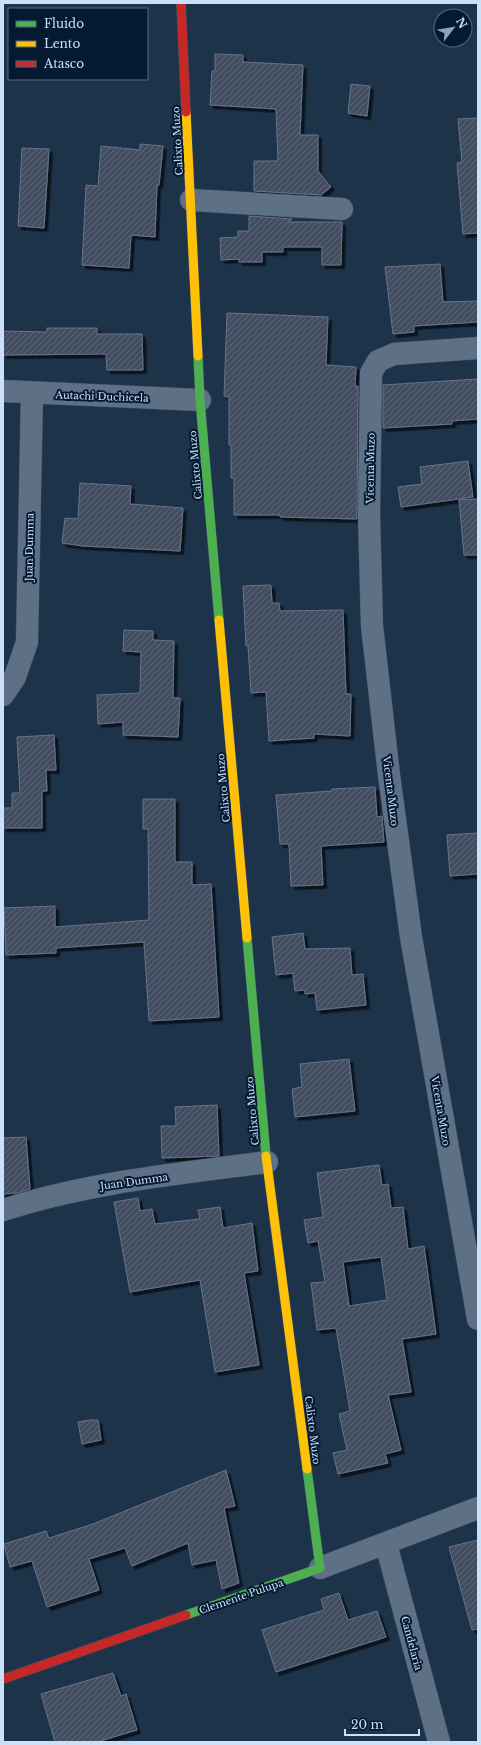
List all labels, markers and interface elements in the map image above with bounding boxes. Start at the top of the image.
legend [8,8,148,80]
north arrow [433,8,473,48]
text: N [453,15,471,31]
text: Fluido [44,16,84,31]
text: Lento [44,36,80,51]
text: Atasco [43,56,84,71]
street label: Calixto Muzo [169,106,186,176]
street label: Autachi Duchicela [54,388,149,405]
street label: Calixto Muzo [186,430,205,500]
street label: Vicenta Muzo [363,432,378,504]
street label: Juan Dumma [22,512,37,583]
street label: Calixto Muzo [214,753,233,823]
street label: Vicenta Muzo [380,754,401,827]
street label: Vicenta Muzo [428,1074,453,1147]
street label: Calixto Muzo [243,1076,262,1146]
street label: Juan Dumma [97,1170,169,1193]
street label: Calixto Muzo [302,1395,323,1466]
street label: Clemente Pulupa [197,1576,286,1617]
street label: Candelaria [398,1615,425,1672]
scale bar [345,1711,419,1737]
text: 20 m [351,1717,383,1732]

